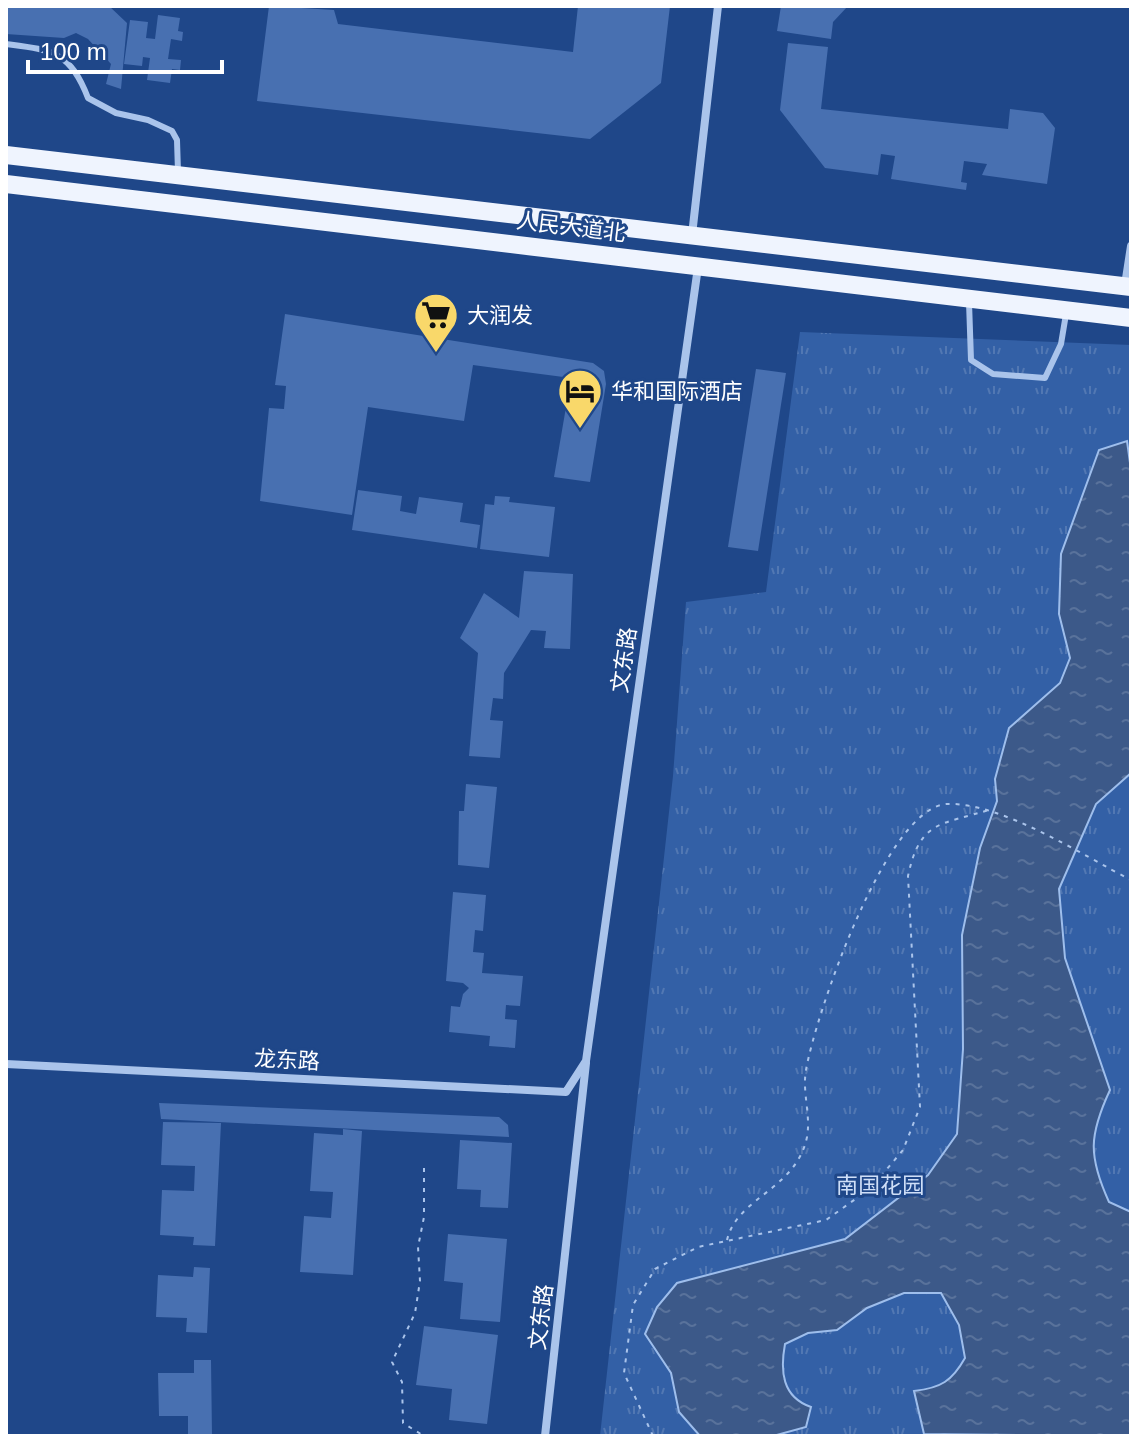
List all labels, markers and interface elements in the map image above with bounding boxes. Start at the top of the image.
scale bar [28,24,222,74]
text: 100 m [40,38,107,65]
street label: 人民大道北 [515,208,627,246]
supermarket icon: 大润发 [412,291,460,354]
place label: 大润发 [467,303,533,328]
hotel icon: 华和国际酒店 [556,367,604,430]
place label: 华和国际酒店 [611,379,743,404]
street label: 文东路 [607,626,641,694]
street label: 龙东路 [253,1046,321,1074]
park label: 南国花园 [836,1173,924,1198]
street label: 文东路 [525,1283,557,1351]

